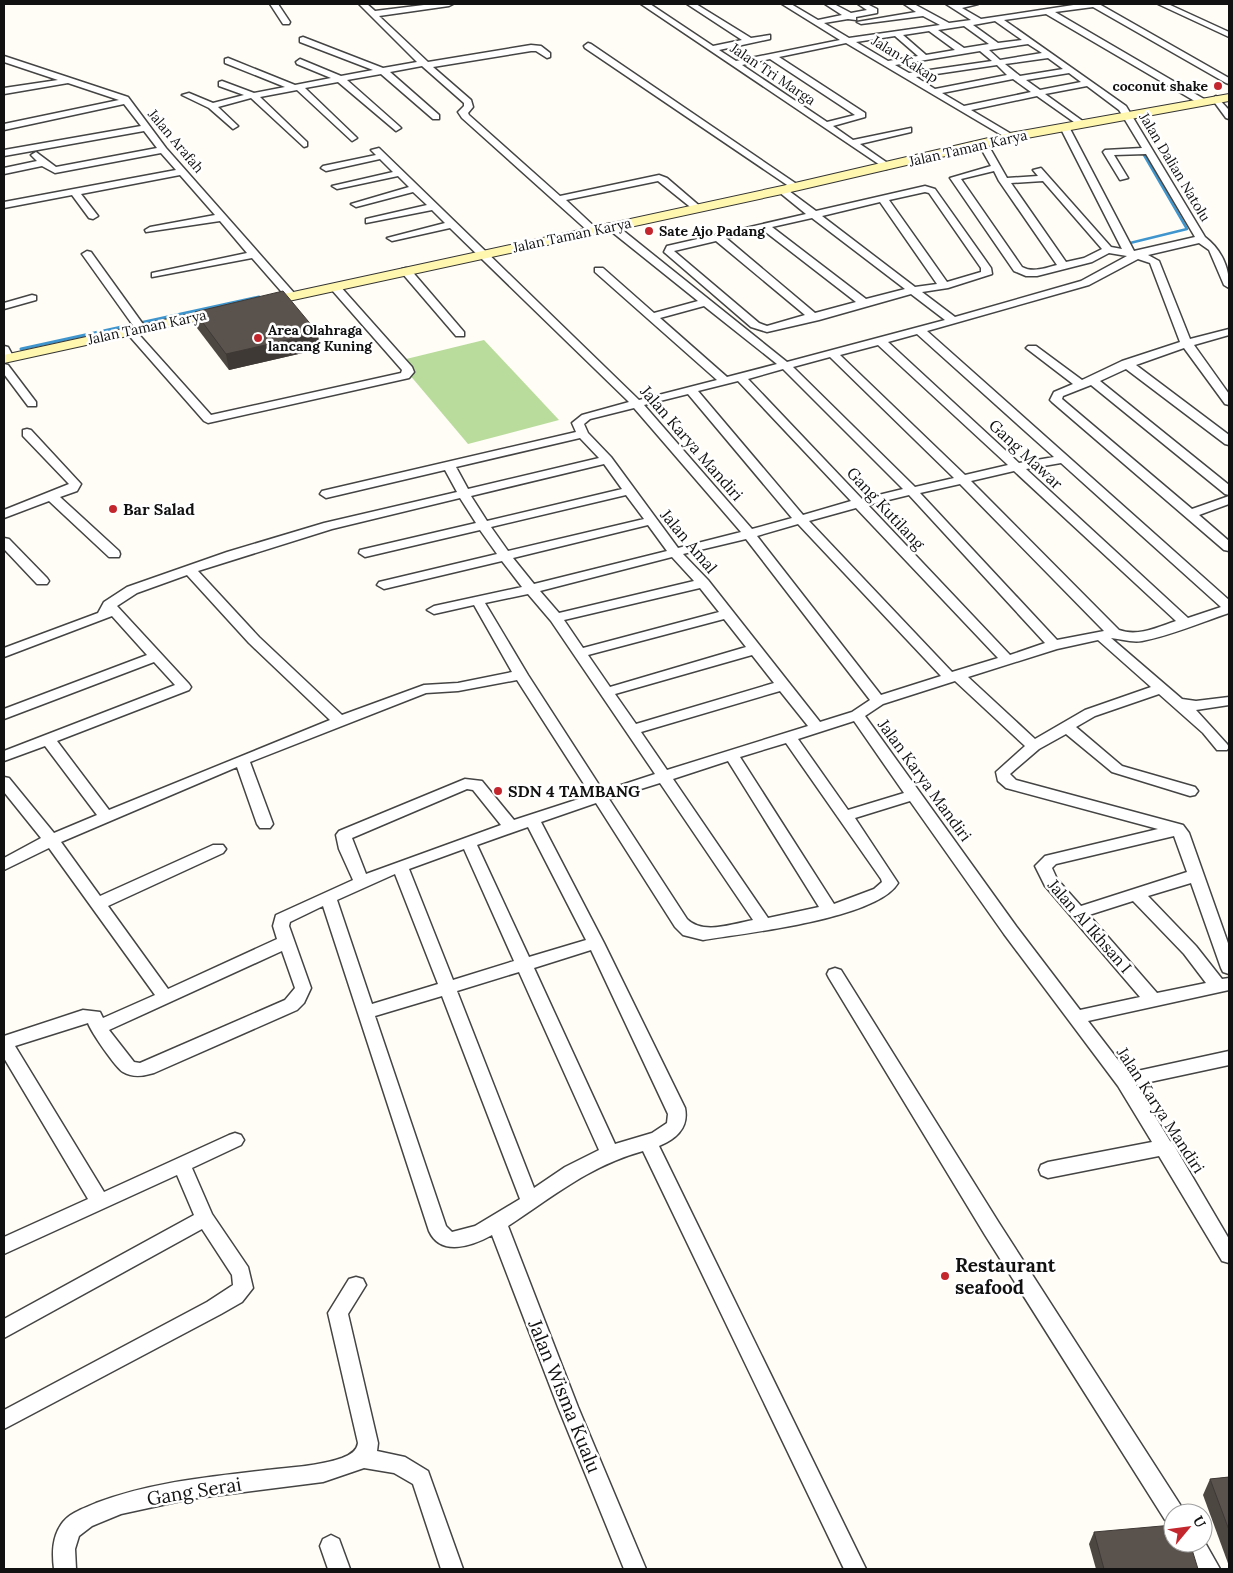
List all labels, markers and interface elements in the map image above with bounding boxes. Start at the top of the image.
street label: Jalan Kakap [867,31,942,87]
street label: Jalan Tri Marga [726,38,819,109]
place label: coconut shake [1112,77,1208,95]
marker: coconut shake [1212,80,1224,92]
street label: Jalan Arafah [143,105,208,177]
street label: Jalan Dalian Natolu [1135,108,1215,225]
street label: Jalan Taman Karya [906,126,1029,171]
street label: Jalan Taman Karya [510,214,633,257]
place label: Sate Ajo Padang [659,222,766,240]
marker: Sate Ajo Padang [643,225,655,237]
street label: Jalan Taman Karya [85,306,208,349]
place label: Area Olahraga lancang Kuning [268,321,373,355]
marker: Area Olahraga lancang Kuning [252,332,264,344]
street label: Jalan Karya Mandiri [636,381,747,505]
street label: Gang Mawar [985,415,1067,493]
street label: Gang Kutilang [843,463,930,554]
place label: Bar Salad [123,499,195,519]
marker: Bar Salad [107,503,119,515]
street label: Jalan Amal [656,504,722,577]
street label: Jalan Karya Mandiri [873,714,976,845]
place label: SDN 4 TAMBANG [508,781,640,801]
marker: SDN 4 TAMBANG [492,785,504,797]
street label: Jalan Al Ikhsan I [1043,874,1136,977]
street label: Jalan Karya Mandiri [1112,1043,1209,1177]
place label: Restaurant seafood [955,1253,1057,1299]
marker: Restaurant seafood [939,1270,951,1282]
street label: Jalan Wisma Kualu [523,1315,607,1476]
street label: Gang Serai [145,1472,243,1510]
north arrow [1163,1503,1213,1553]
text: U [1189,1513,1210,1531]

